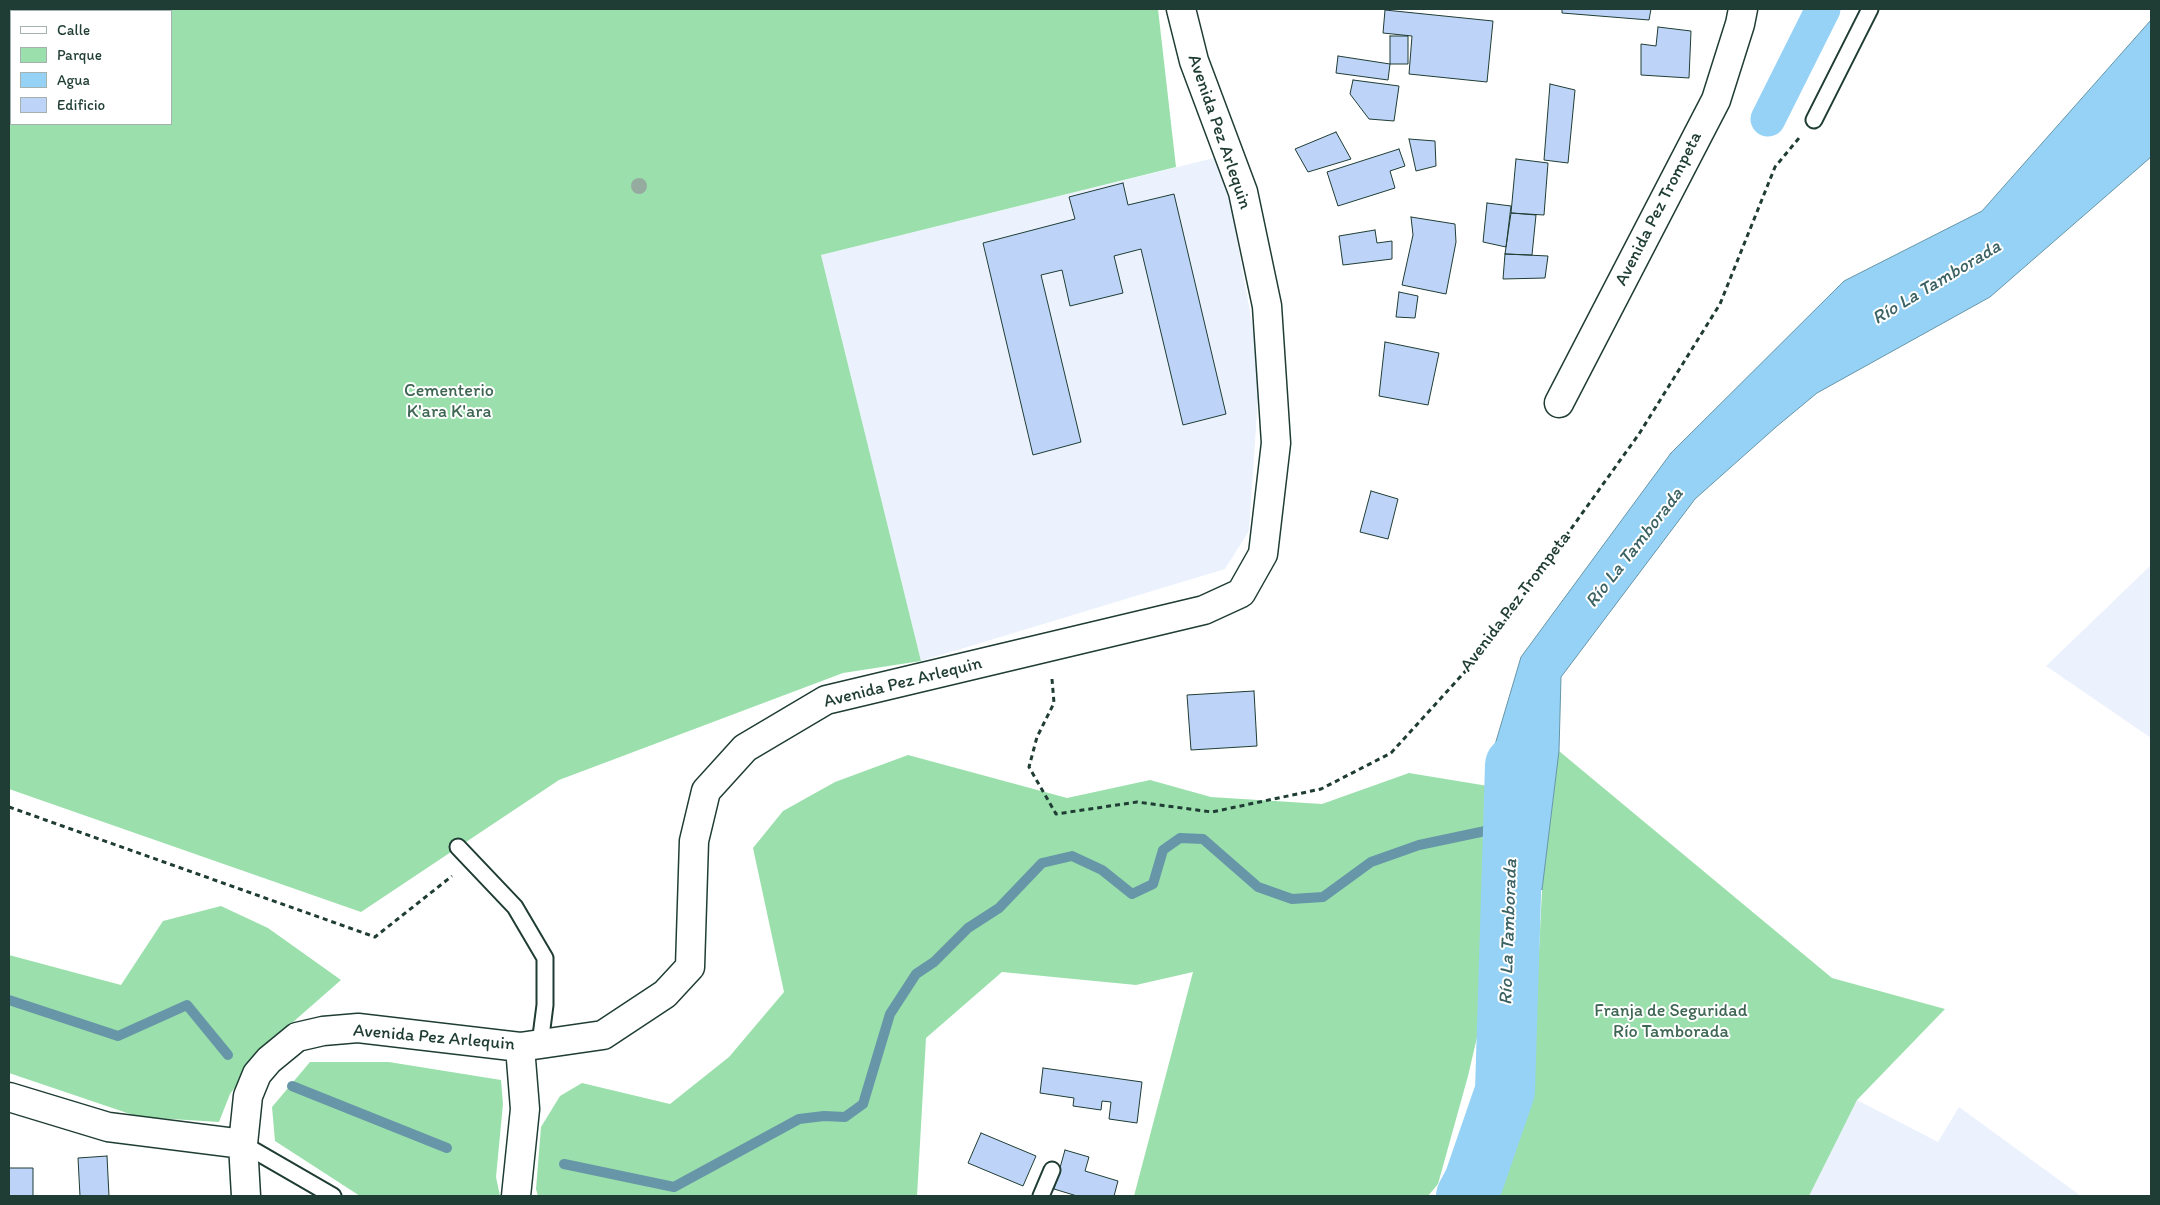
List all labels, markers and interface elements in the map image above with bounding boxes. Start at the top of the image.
legend [10,10,172,125]
text: Calle [57,21,90,39]
text: Parque [57,46,102,64]
street label: Avenida Pez Arlequin [1182,52,1256,212]
text: Agua [57,71,90,89]
text: Edificio [57,96,105,114]
street label: Avenida Pez Trompeta [1611,128,1707,290]
water label: Río La Tamborada [1869,236,2005,330]
park label: Cementerio K'ara K'ara [404,380,494,422]
water label: Río La Tamborada [1581,483,1689,613]
street label: Avenida Pez Trompeta [1456,528,1576,676]
street label: Avenida Pez Arlequin [822,653,984,713]
water label: Río La Tamborada [1495,859,1523,1005]
park label: Franja de Seguridad Río Tamborada [1594,1000,1748,1042]
street label: Avenida Pez Arlequin [352,1020,516,1056]

